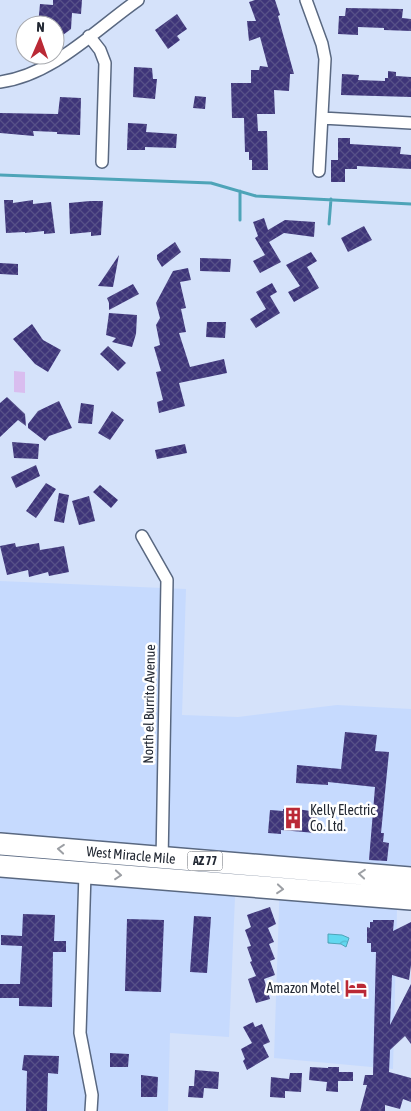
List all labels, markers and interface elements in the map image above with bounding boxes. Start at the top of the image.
north arrow [15,15,65,65]
text: N [36,19,45,35]
street label: North el Burrito Avenue [140,644,158,764]
place label: Kelly Electric Co. Ltd. [310,802,376,834]
building icon: Kelly Electric Co. Ltd. [280,805,306,831]
street label: West Miracle Mile [86,843,176,867]
one-way arrow [57,844,65,855]
road number: AZ 77 [188,851,222,870]
one-way arrow [358,869,366,880]
one-way arrow [115,870,123,881]
one-way arrow [277,883,285,894]
hotel icon: Amazon Motel [343,975,369,1001]
place label: Amazon Motel [266,980,340,996]

